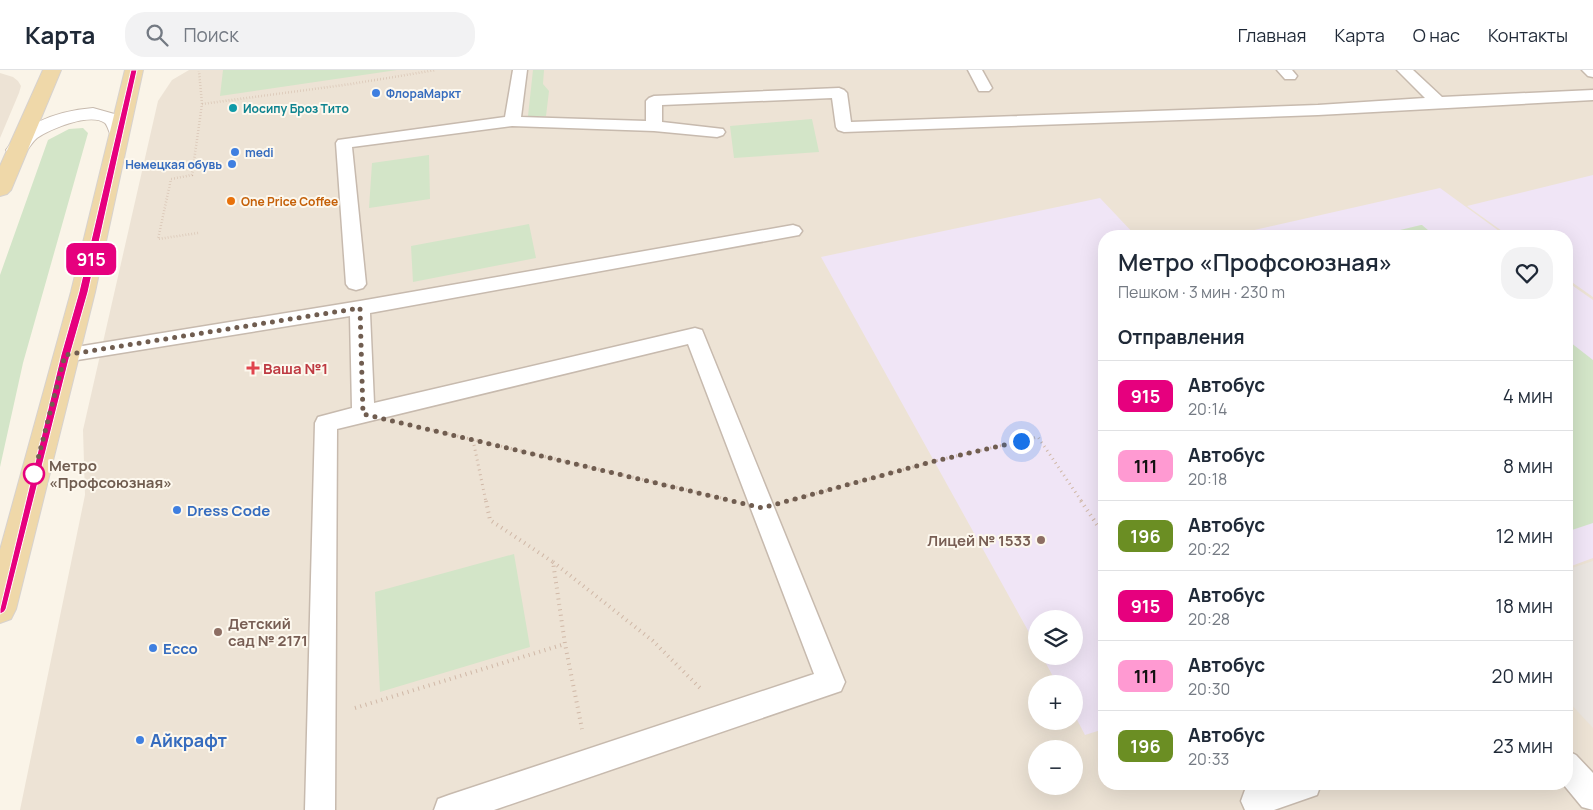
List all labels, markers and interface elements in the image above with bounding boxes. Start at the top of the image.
search box [125,12,475,57]
text: Карта [25,18,95,51]
icon: search [143,21,171,49]
text: Поиск [183,22,239,48]
text: Главная [1238,23,1307,47]
text: Карта [1335,23,1385,47]
text: О нас [1413,23,1460,47]
text: Контакты [1488,23,1568,47]
place label: ФлораМаркт [386,85,462,102]
marker: ФлораМаркт [370,87,382,99]
place label: Иосипу Броз Тито [243,100,349,117]
marker: Иосипу Броз Тито [227,102,239,114]
place label: medi [245,144,274,161]
marker: medi [229,146,241,158]
place label: Немецкая обувь [125,156,222,173]
marker: Немецкая обувь [226,158,238,170]
place label: One Price Coffee [241,193,338,210]
marker: One Price Coffee [225,195,237,207]
line badge: 915 [62,243,120,275]
text: Метро «Профсоюзная» [1118,245,1392,278]
text: 915 [76,247,106,271]
button: heart [1501,247,1553,299]
text: Пешком · 3 мин · 230 m [1118,281,1285,303]
text: Отправления [1118,324,1245,350]
place label: Ваша №1 [263,358,328,379]
marker: Ваша №1 [247,362,259,374]
text: Автобус [1188,372,1265,398]
text: 4 мин [1503,383,1553,409]
text: 915 [1131,384,1160,408]
text: 20:14 [1188,398,1227,420]
your location [1009,429,1034,454]
text: Автобус [1188,442,1265,468]
text: 8 мин [1503,453,1553,479]
text: 111 [1134,454,1157,478]
place label: Метро «Профсоюзная» [49,455,172,493]
marker: Метро «Профсоюзная» [23,463,45,485]
text: 20:18 [1188,468,1227,490]
place label: Dress Code [187,500,270,521]
marker: Dress Code [171,504,183,516]
text: Автобус [1188,512,1265,538]
text: 12 мин [1496,523,1553,549]
text: 196 [1130,524,1161,548]
place label: Лицей № 1533 [927,530,1031,551]
marker: Лицей № 1533 [1035,534,1047,546]
text: 20:22 [1188,538,1230,560]
text: Автобус [1188,582,1265,608]
text: 18 мин [1496,593,1553,619]
text: 915 [1131,594,1160,618]
text: 20:28 [1188,608,1230,630]
map controls [1028,610,1083,795]
button: layers [1028,610,1083,665]
place label: Детский сад № 2171 [228,613,308,651]
marker: Детский сад № 2171 [212,626,224,638]
place label: Ecco [163,638,198,659]
marker: Ecco [147,642,159,654]
text: Автобус [1188,652,1265,678]
text: 20 мин [1492,663,1553,689]
text: 111 [1134,664,1157,688]
button: + [1028,675,1083,730]
text: 20:30 [1188,678,1230,700]
text: Автобус [1188,722,1265,748]
place label: Айкрафт [150,728,228,752]
text: 23 мин [1493,733,1553,759]
marker: Айкрафт [134,734,146,746]
text: 196 [1130,734,1161,758]
button: − [1028,740,1083,795]
text: 20:33 [1188,748,1229,770]

